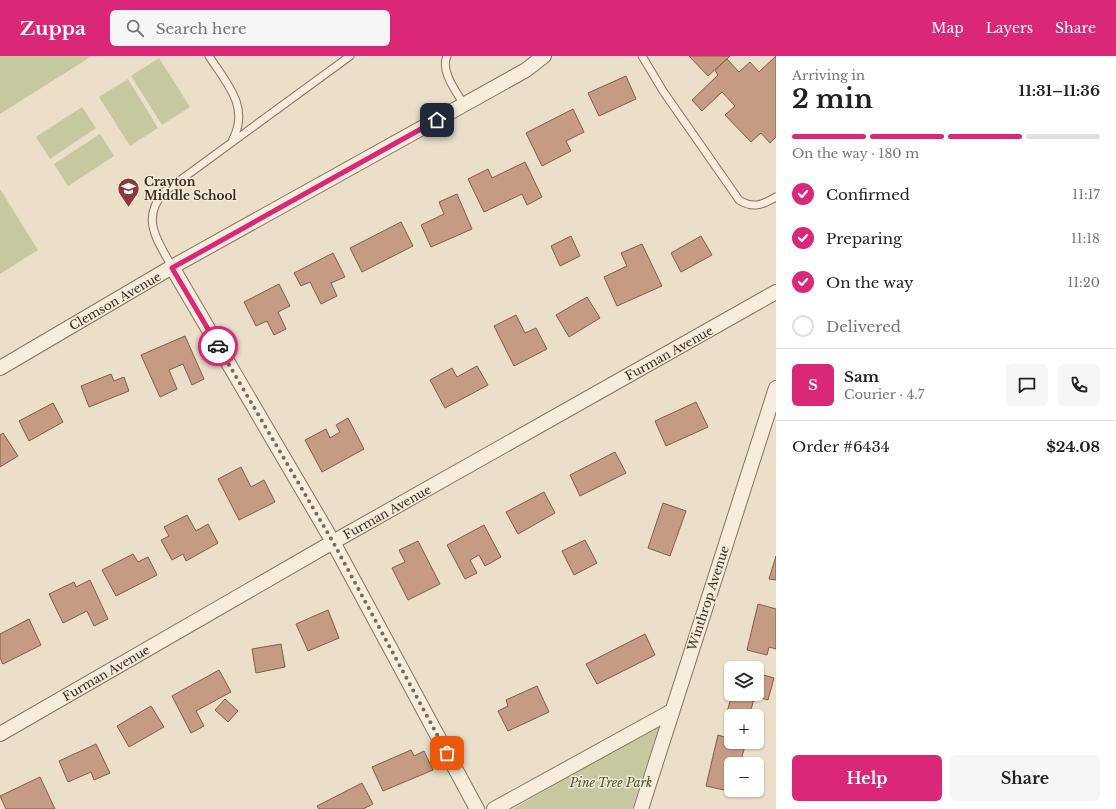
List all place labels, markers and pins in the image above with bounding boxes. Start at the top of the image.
pin [420,103,454,137]
place label: Crayton Middle School [144,174,237,203]
school or university icon: Crayton Middle School [115,175,141,208]
pin [430,736,464,770]

